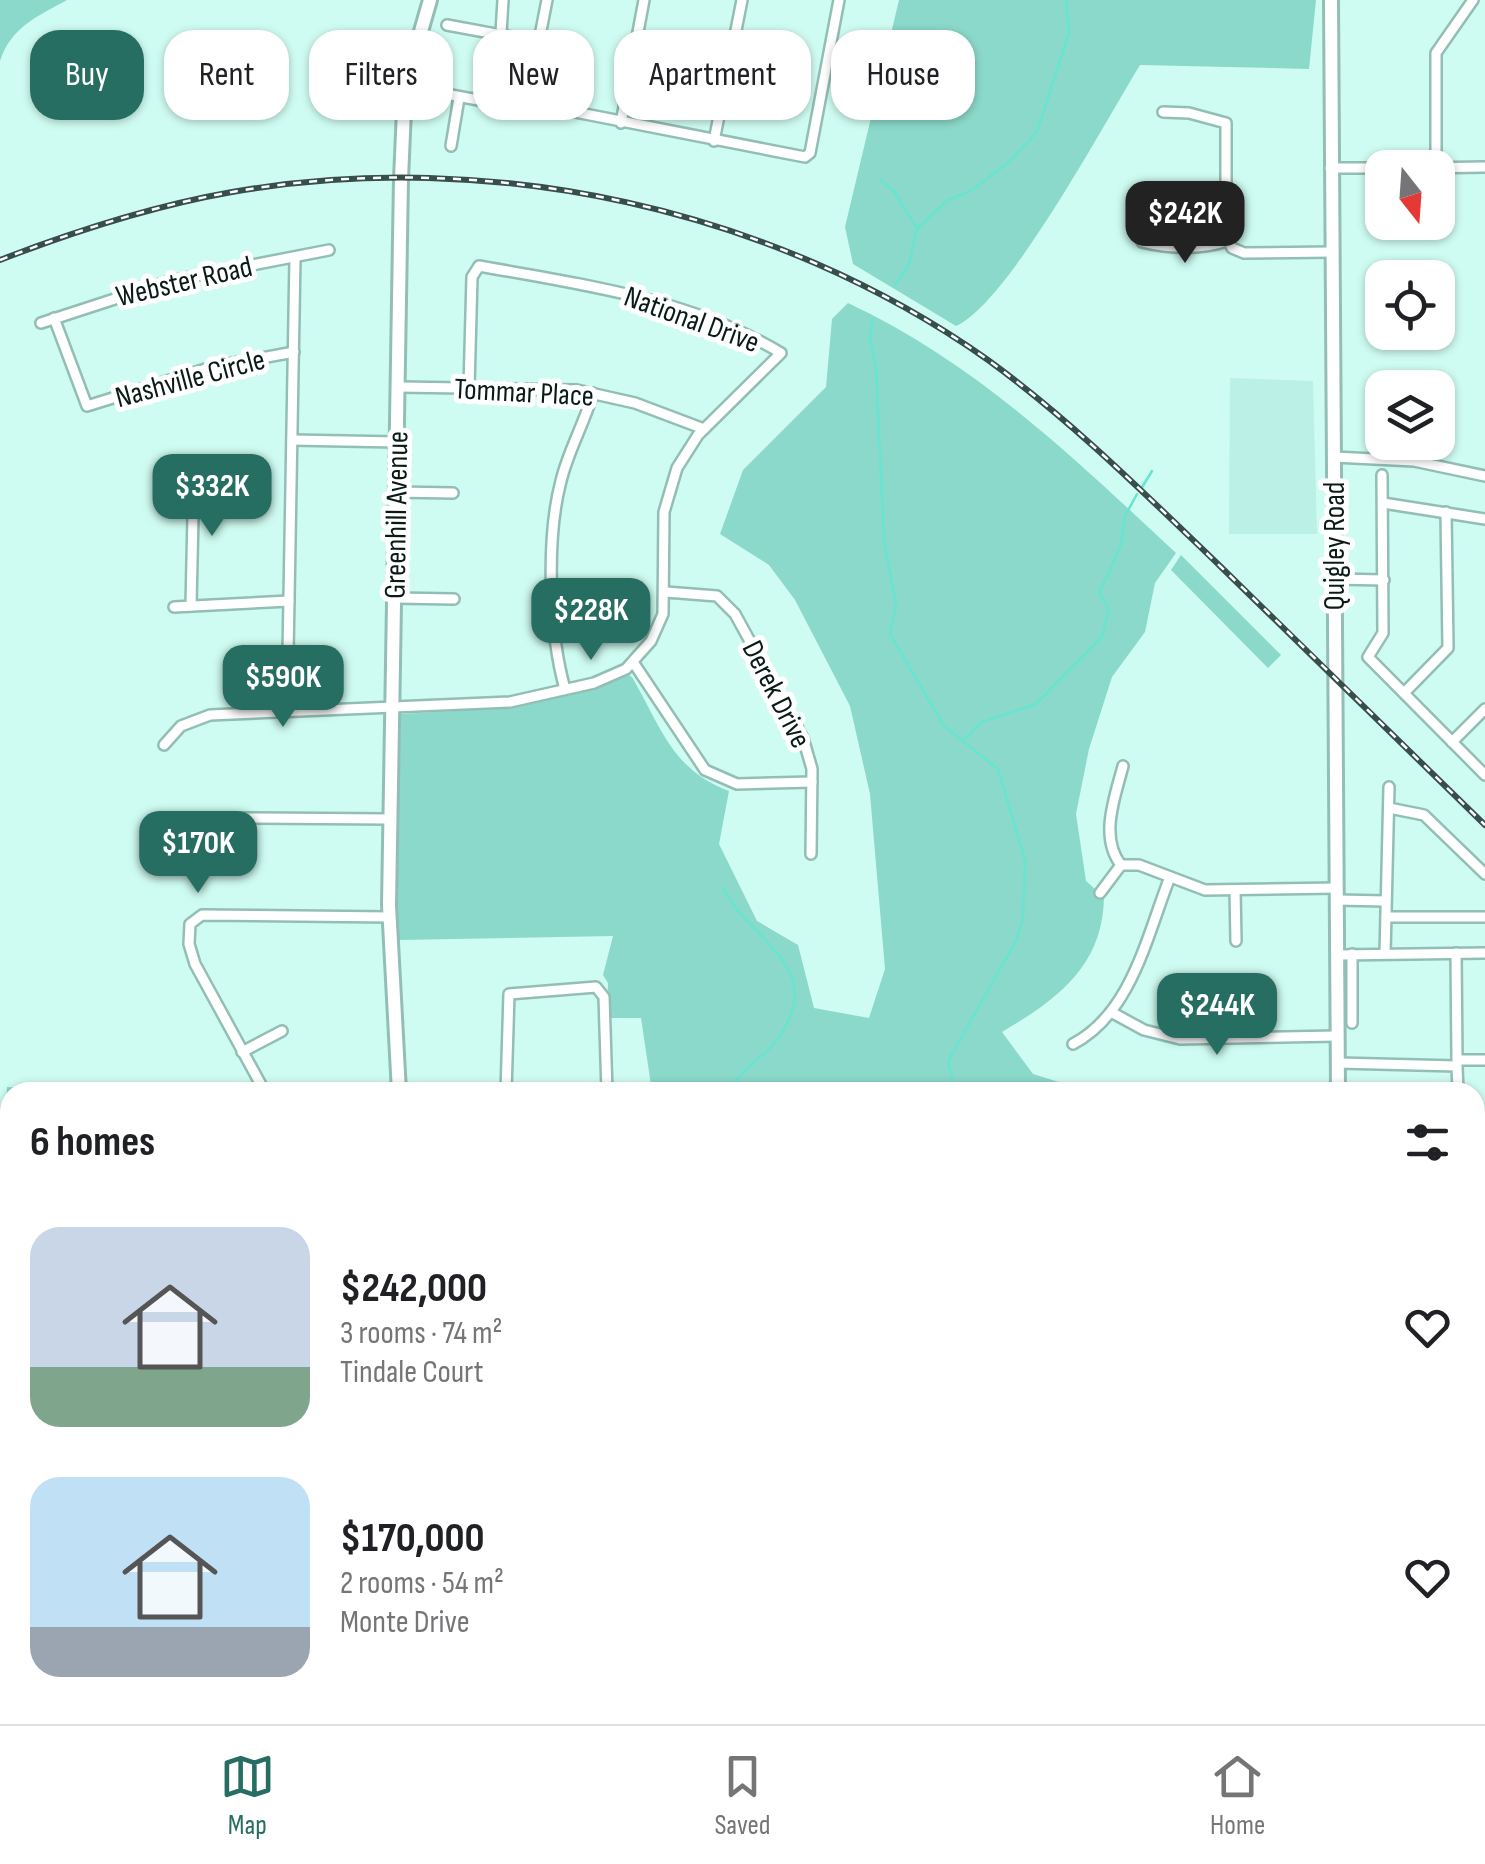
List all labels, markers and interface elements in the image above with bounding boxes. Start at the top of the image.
chip: Buy [30,30,144,120]
chip: Rent [164,30,289,120]
chip: Filters [309,30,453,120]
chip: New [473,30,594,120]
chip: Apartment [614,30,811,120]
chip: House [831,30,975,120]
north arrow [1365,150,1455,240]
map controls [1365,150,1455,460]
pin: $242K [1115,181,1255,266]
text: $242K [1147,194,1223,233]
street label: Webster Road [113,249,256,315]
button: locate [1365,260,1455,350]
street label: National Drive [619,279,764,361]
street label: Nashville Circle [111,342,269,416]
button: layers [1365,370,1455,460]
street label: Tommar Place [453,371,595,415]
street label: Greenhill Avenue [378,431,416,599]
pin: $332K [142,454,282,539]
text: $332K [175,467,249,506]
street label: Quigley Road [1317,482,1353,610]
pin: $228K [521,578,661,663]
text: $228K [553,591,629,630]
street label: Derek Drive [734,635,818,754]
pin: $590K [213,645,353,730]
text: $590K [245,658,321,697]
pin: $170K [128,811,268,896]
text: $170K [161,824,235,863]
pin: $244K [1147,973,1287,1058]
text: $244K [1179,986,1255,1025]
icon: filters [1400,1115,1455,1170]
text: 6 homes [30,1117,155,1168]
text: $242,000 [340,1263,487,1314]
icon: home [110,1267,230,1387]
icon: heart [1400,1300,1455,1355]
text: 3 rooms · 74 m² [340,1314,502,1353]
text: Tindale Court [340,1353,483,1392]
text: $170,000 [340,1513,484,1564]
icon: home [110,1517,230,1637]
icon: heart [1400,1550,1455,1605]
text: 2 rooms · 54 m² [340,1564,504,1603]
text: Monte Drive [340,1603,470,1642]
tab: Map [220,1749,275,1842]
tab: Saved [714,1749,771,1842]
tab: Home [1210,1749,1265,1842]

